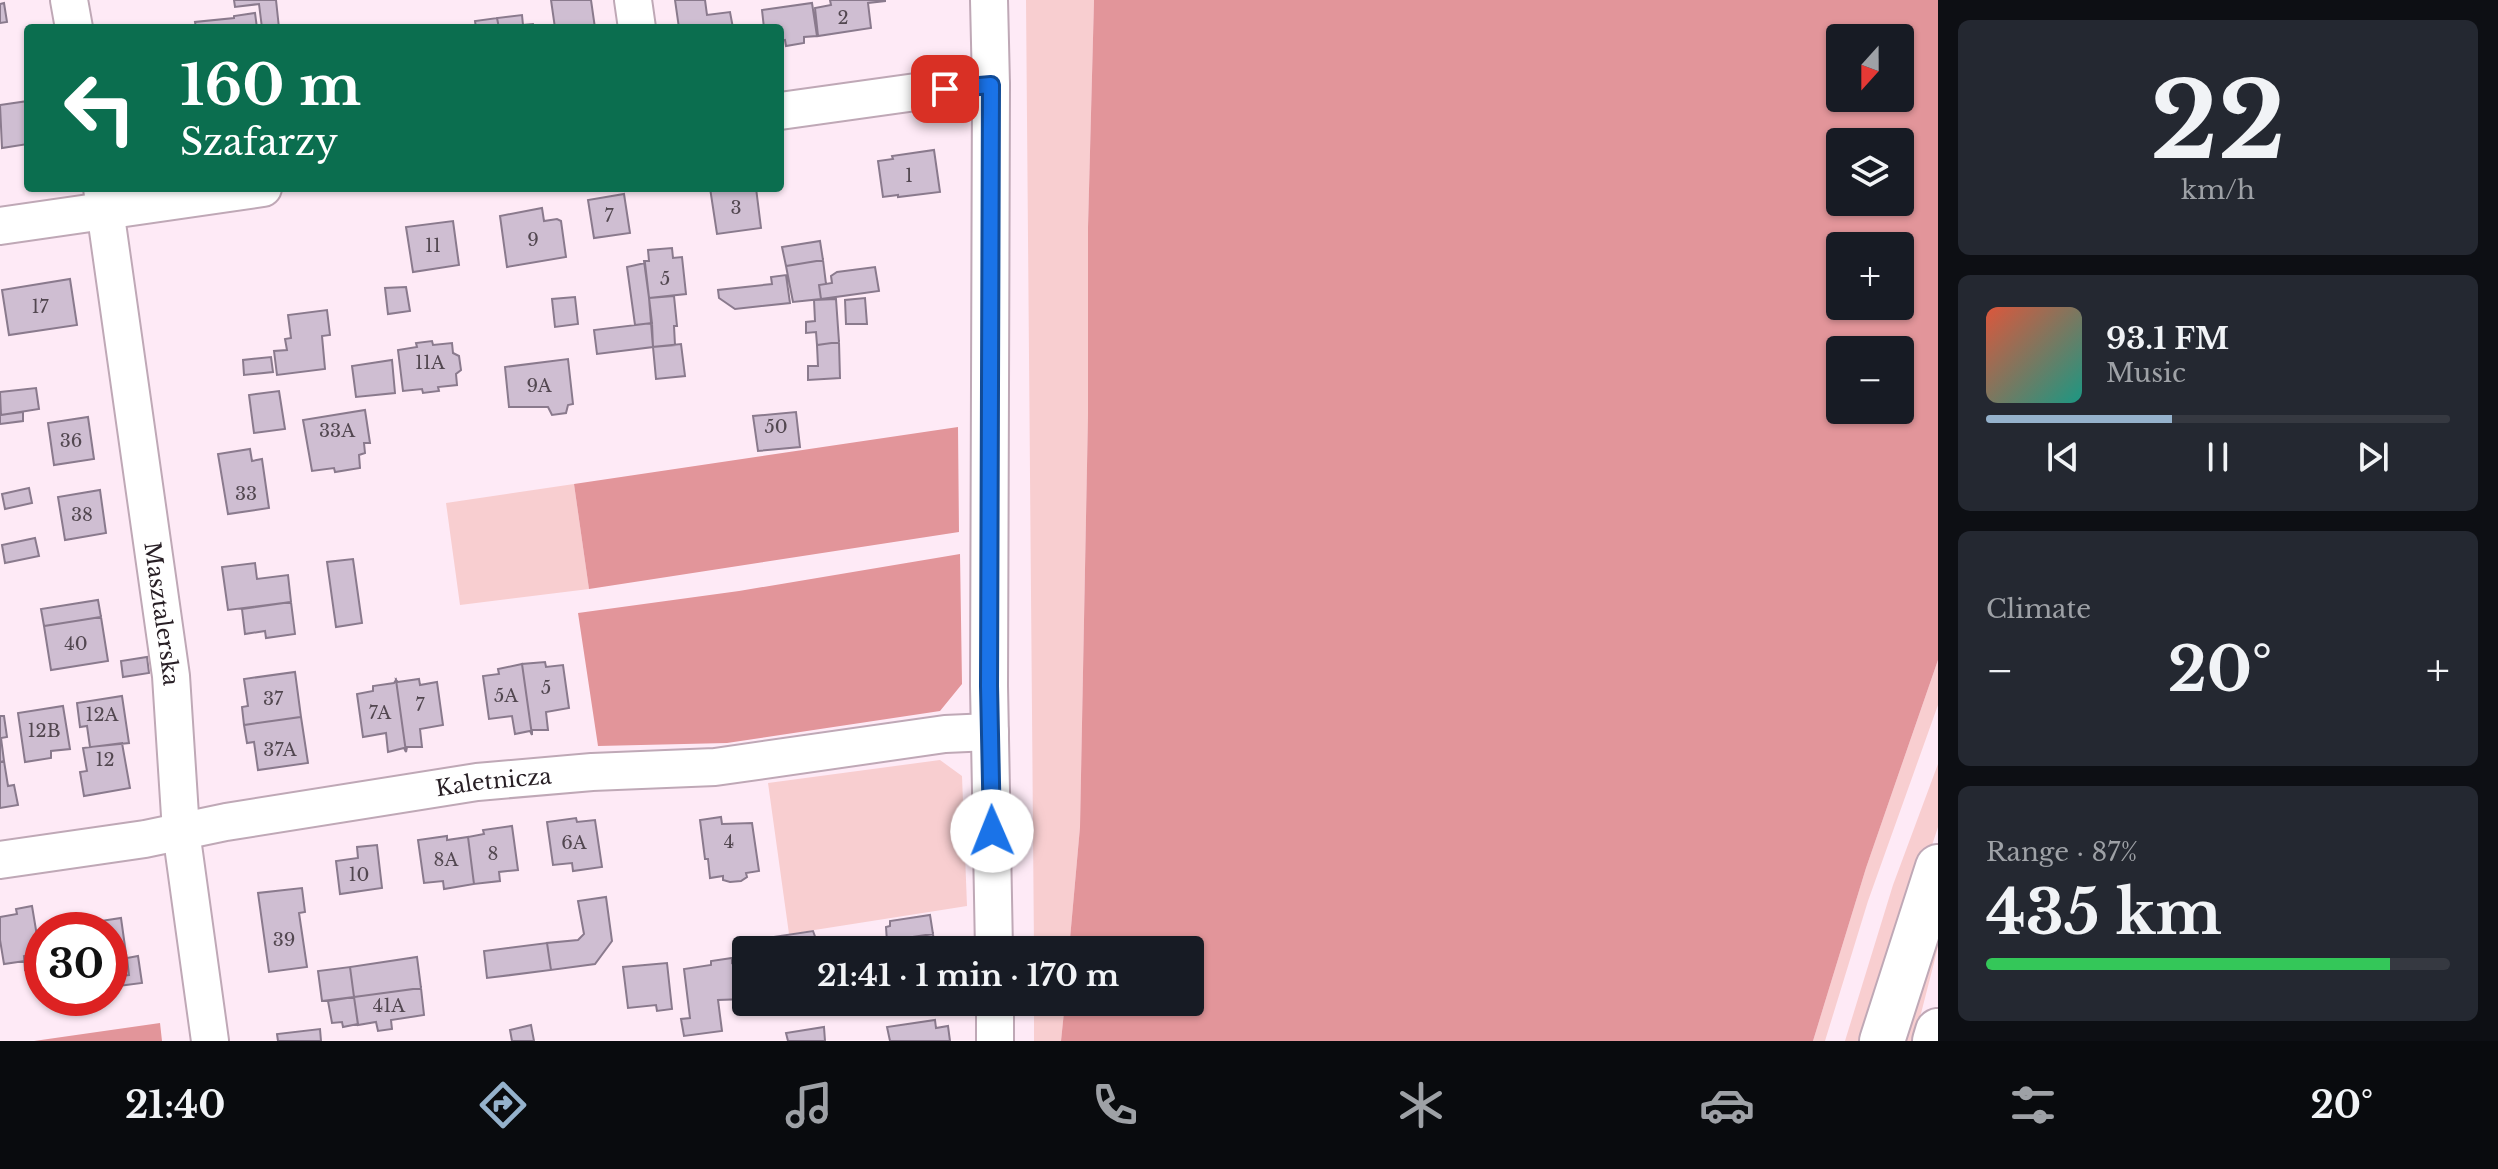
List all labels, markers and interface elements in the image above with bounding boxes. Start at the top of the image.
house number: 2 [837,7,849,29]
north arrow [1826,24,1914,112]
map controls [1826,24,1914,424]
text: 160 m [180,51,361,120]
pin [911,55,979,123]
icon: left [48,56,152,160]
text: 22 [2150,57,2286,186]
icon: arrive [923,67,967,111]
text: Szafarzy [180,120,338,165]
button: layers [1826,128,1914,216]
house number: 1 [905,165,913,187]
text: km/h [2181,174,2255,206]
house number: 3 [730,197,742,219]
house number: 7 [604,205,614,227]
house number: 9 [527,229,539,251]
button: + [1826,232,1914,320]
house number: 11 [425,235,441,257]
house number: 5 [660,268,670,290]
house number: 17 [31,296,49,318]
text: 93.1 FM [2106,320,2229,357]
button: − [1826,336,1914,424]
house number: 11A [415,352,446,374]
text: Music [2106,357,2186,389]
house number: 9A [526,375,553,397]
house number: 50 [764,416,788,438]
house number: 33A [319,420,356,442]
house number: 36 [60,430,82,452]
icon: previous [2041,435,2085,479]
icon: pause [2196,435,2240,479]
icon: next [2351,435,2395,479]
house number: 33 [235,483,257,505]
house number: 38 [71,504,93,526]
street label: Masztalerska [139,540,185,687]
text: Climate [1986,593,2091,625]
house number: 40 [64,633,88,655]
text: 20° [2168,633,2272,707]
text: − [1986,643,2014,698]
text: + [2426,643,2450,698]
house number: 5 [541,677,551,699]
house number: 5A [494,685,519,707]
house number: 37 [263,688,284,710]
house number: 7 [415,694,425,716]
house number: 7A [369,702,392,724]
house number: 12A [85,704,120,726]
house number: 12B [28,720,60,742]
house number: 37A [263,739,298,761]
house number: 12 [95,749,115,771]
street label: Kaletnicza [434,762,553,802]
position arrow [950,789,1034,873]
house number: 4 [724,831,734,853]
house number: 6A [561,832,588,854]
text: Range · 87% [1986,836,2138,868]
house number: 8 [488,843,498,865]
house number: 8A [434,849,460,871]
house number: 10 [349,864,369,886]
text: 435 km [1986,876,2222,950]
speed limit sign: 30 [24,912,128,1016]
house number: 39 [273,929,295,951]
text: 21:41 · 1 min · 170 m [817,957,1119,994]
house number: 41A [373,995,406,1017]
icon: directions [475,1077,531,1133]
icon: music [781,1077,837,1133]
icon: phone [1087,1077,1143,1133]
icon: climate [1393,1077,1449,1133]
icon: car [1699,1077,1755,1133]
icon: filters [2005,1077,2061,1133]
text: 21:40 [125,1083,225,1128]
text: 20° [2310,1083,2373,1128]

